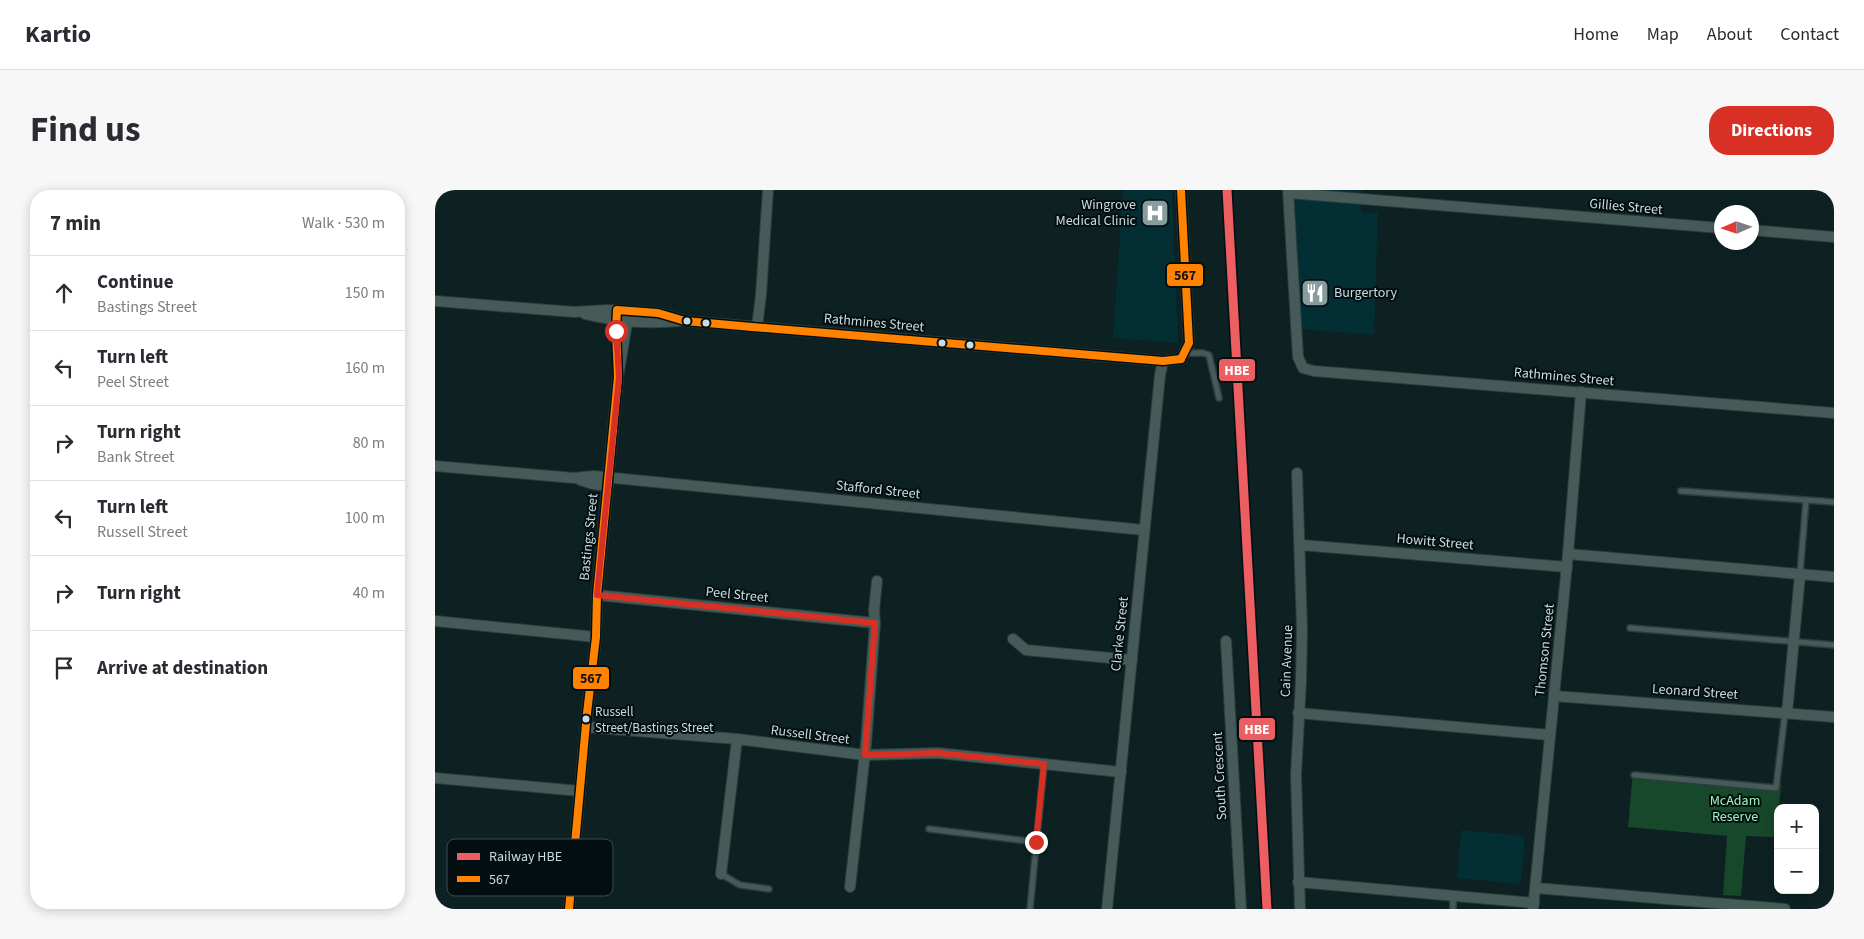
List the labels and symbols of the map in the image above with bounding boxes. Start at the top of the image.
street label: Gillies Street [1589,194,1664,220]
place label: Wingrove Medical Clinic [1056,195,1137,231]
hospital icon: Wingrove Medical Clinic [1140,198,1170,228]
north arrow [1714,205,1759,250]
line badge: 567 [1166,263,1204,287]
text: 567 [1174,266,1196,286]
restaurant icon: Burgertory [1300,278,1330,308]
place label: Burgertory [1334,283,1398,303]
street label: Rathmines Street [823,309,925,337]
unlabelled marker [682,316,692,326]
unlabelled marker [701,318,711,328]
route start [605,320,628,343]
unlabelled marker [937,338,947,348]
unlabelled marker [965,340,975,350]
line badge: HBE [1218,358,1256,382]
text: HBE [1224,361,1250,381]
street label: Rathmines Street [1513,363,1615,391]
street label: Stafford Street [835,476,921,504]
street label: Bastings Street [574,492,604,582]
street label: Howitt Street [1396,529,1475,555]
street label: Peel Street [705,582,770,608]
street label: Clarke Street [1106,595,1134,672]
street label: Thomson Street [1530,602,1560,697]
street label: Cain Avenue [1276,625,1298,697]
line badge: 567 [572,666,610,690]
text: 567 [580,669,602,689]
street label: Leonard Street [1651,679,1739,705]
place label: Russell Street/Bastings Street [595,703,714,737]
marker: Russell Street/Bastings Street [581,714,591,724]
line badge: HBE [1238,717,1276,741]
street label: Russell Street [769,720,851,750]
text: HBE [1244,720,1270,740]
street label: South Crescent [1208,731,1232,821]
park label: McAdam Reserve [1710,791,1760,827]
route end [1025,831,1048,854]
legend [447,839,613,896]
text: Railway HBE [489,847,562,867]
text: 567 [489,870,510,890]

